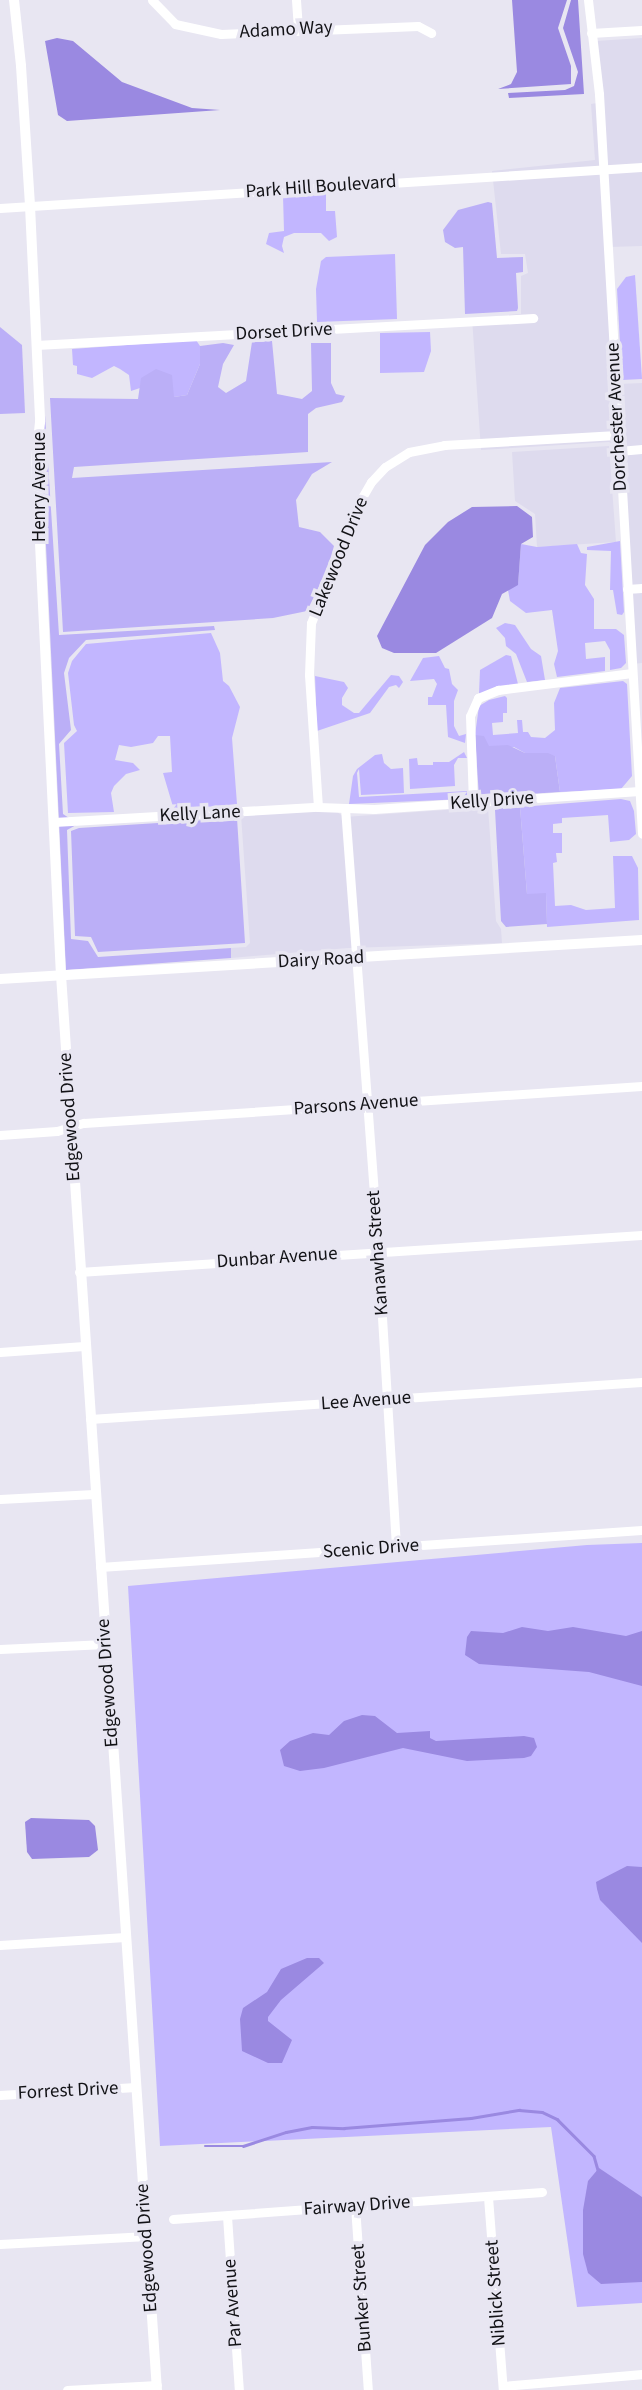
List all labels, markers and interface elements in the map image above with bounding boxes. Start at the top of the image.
street label: Adamo Way [239,16,333,44]
street label: Park Hill Boulevard [245,170,397,204]
street label: Dorset Drive [235,318,333,346]
street label: Dorchester Avenue [602,342,632,492]
street label: Henry Avenue [29,432,51,542]
street label: Lakewood Drive [305,494,373,620]
street label: Kelly Drive [449,787,535,815]
street label: Kelly Lane [159,800,241,828]
street label: Dairy Road [277,946,365,974]
street label: Edgewood Drive [54,1052,86,1182]
street label: Parsons Avenue [293,1089,419,1121]
street label: Kanawha Street [362,1190,394,1316]
street label: Dunbar Avenue [216,1242,338,1274]
street label: Lee Avenue [320,1386,412,1416]
street label: Scenic Drive [322,1534,420,1564]
street label: Edgewood Drive [92,1618,124,1748]
street label: Forrest Drive [17,2077,119,2105]
street label: Edgewood Drive [131,2183,163,2313]
street label: Fairway Drive [303,2191,411,2221]
street label: Niblick Street [481,2239,511,2347]
street label: Bunker Street [347,2243,377,2353]
street label: Par Avenue [219,2258,247,2348]

